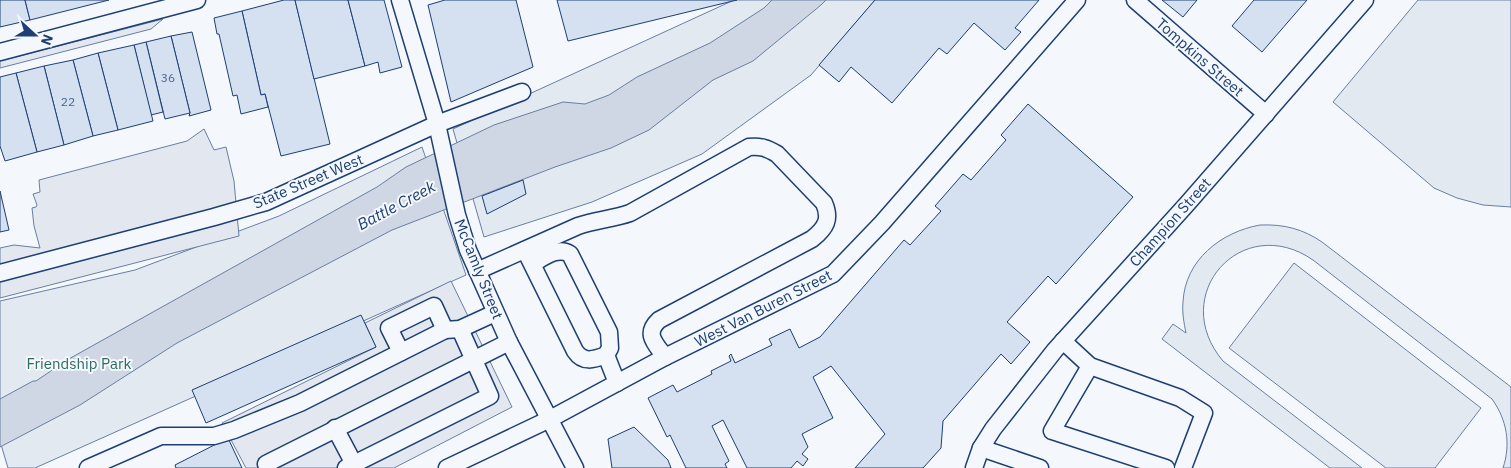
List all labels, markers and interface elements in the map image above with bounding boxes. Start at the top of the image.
north arrow [10,10,60,60]
street label: Tompkins Street [1152,14,1248,100]
text: N [37,32,57,48]
house number: 36 [161,70,175,85]
house number: 22 [61,94,75,109]
street label: State Street West [250,149,366,213]
street label: Champion Street [1125,174,1215,270]
water label: Battle Creek [353,176,439,234]
street label: McCamly Street [450,216,508,322]
street label: West Van Buren Street [691,265,835,351]
park label: Friendship Park [27,354,132,373]

